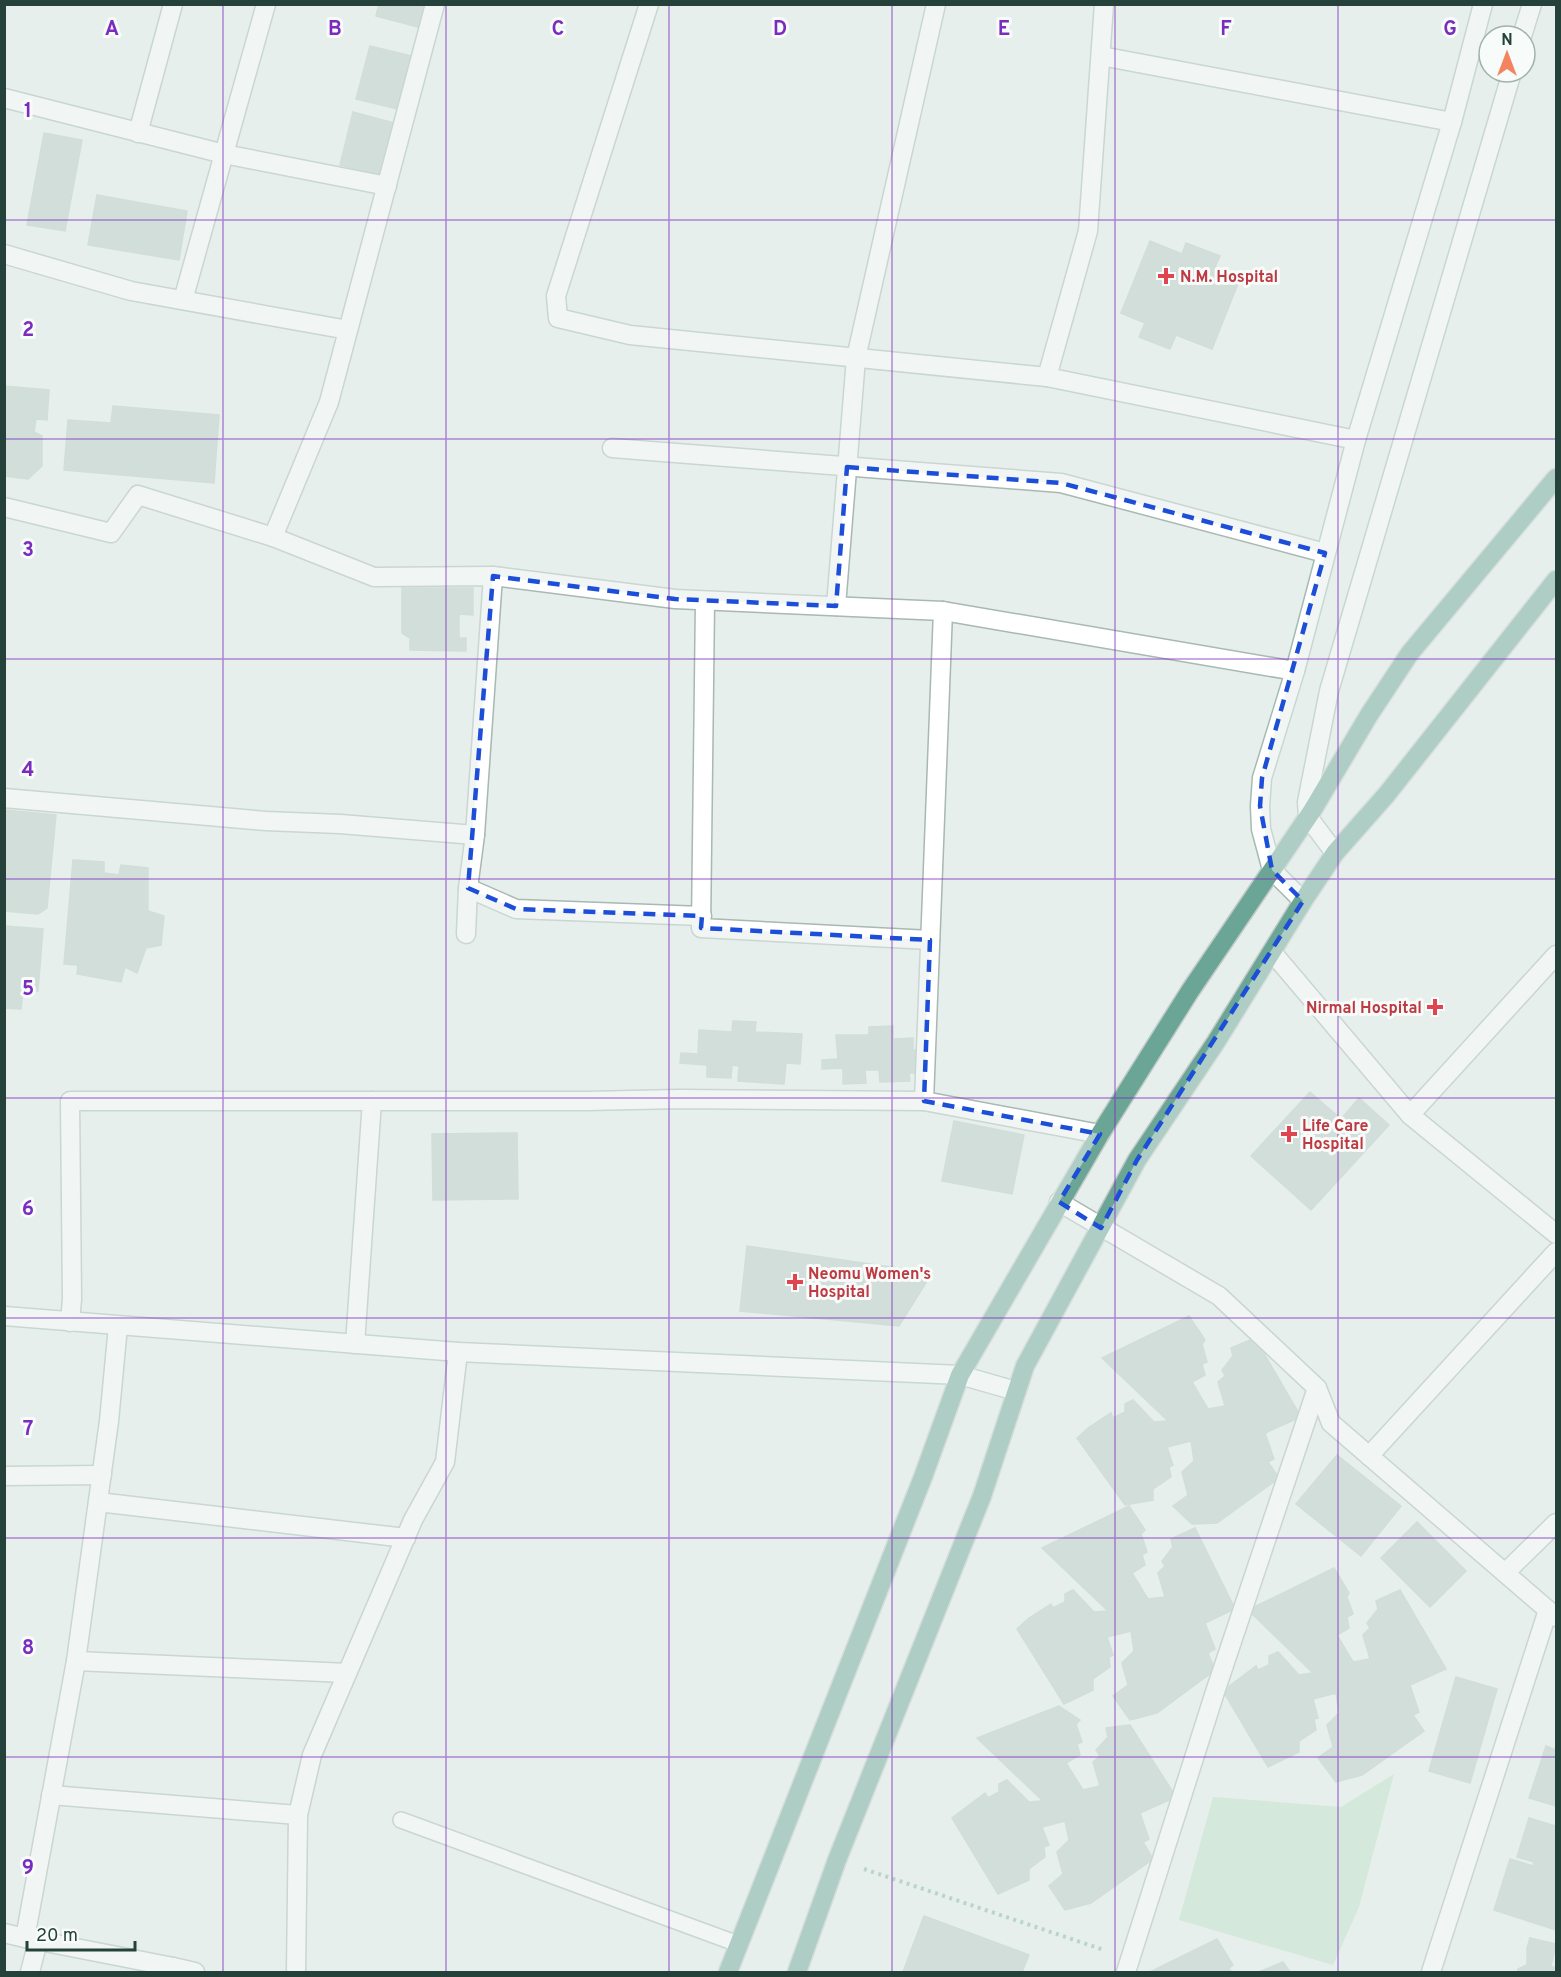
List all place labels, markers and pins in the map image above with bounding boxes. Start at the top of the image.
marker: N.M. Hospital [1157,267,1175,285]
place label: N.M. Hospital [1180,268,1278,288]
marker: Nirmal Hospital [1426,998,1444,1016]
place label: Nirmal Hospital [1306,999,1422,1019]
place label: Life Care Hospital [1302,1117,1368,1155]
marker: Life Care Hospital [1280,1125,1298,1143]
place label: Neomu Women's Hospital [808,1265,931,1303]
marker: Neomu Women's Hospital [786,1273,804,1291]

